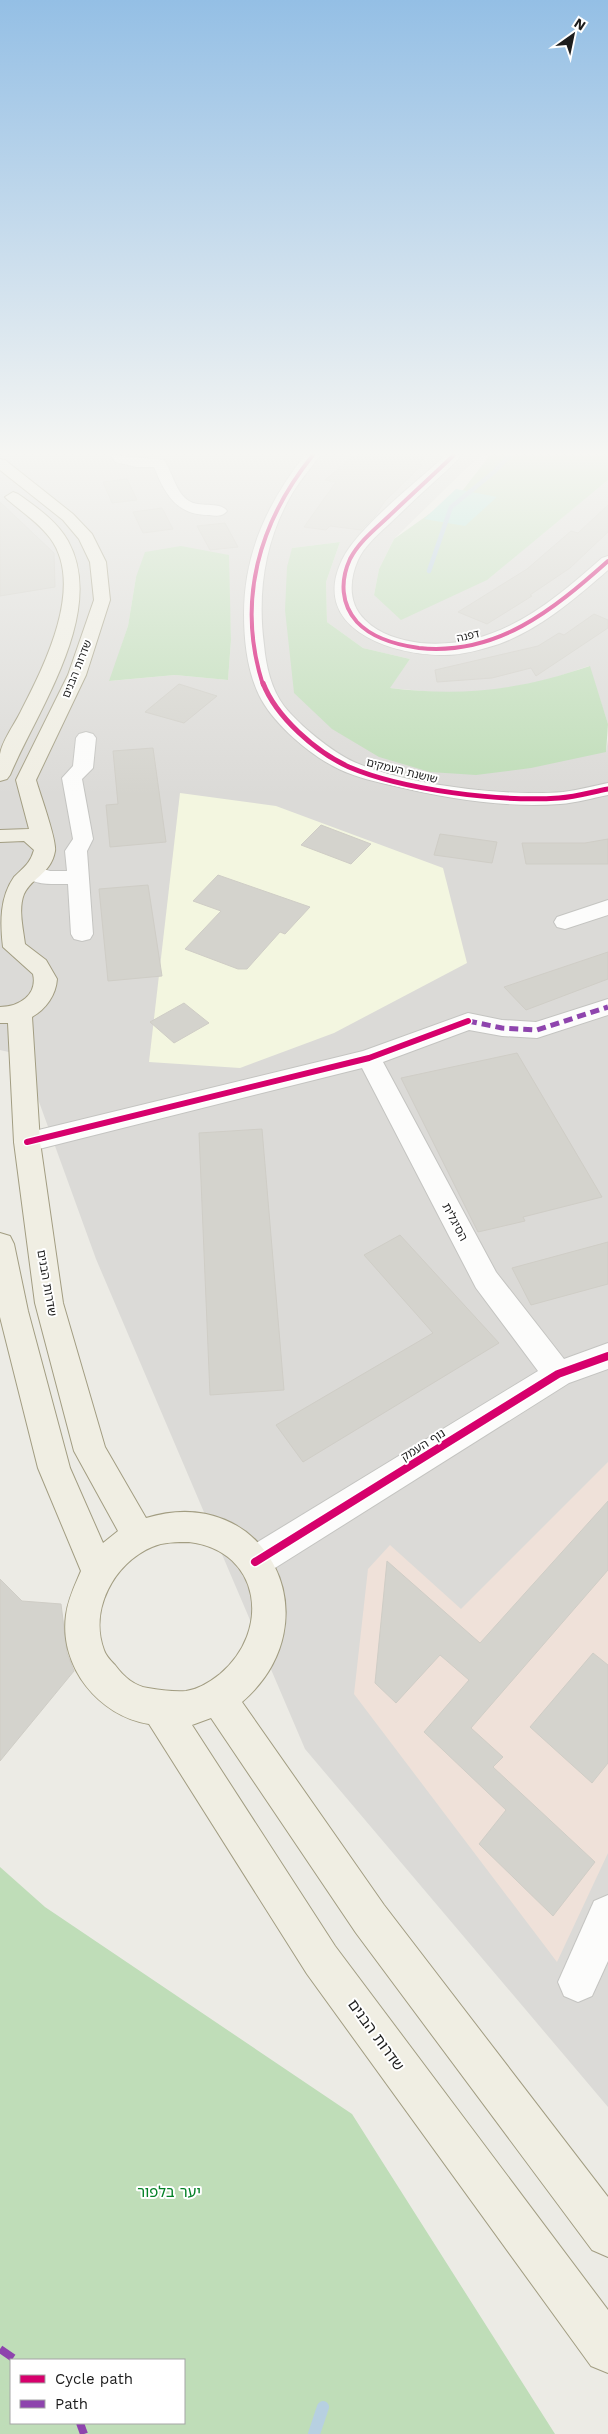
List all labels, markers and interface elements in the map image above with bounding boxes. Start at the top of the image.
north arrow [548,10,598,60]
text: N [571,15,589,34]
street label: דפנה [455,627,481,645]
street label: שדרות הבנים [59,638,95,700]
street label: שושנת העמקים [365,756,439,786]
street label: הסיגלית [439,1201,471,1243]
street label: שדרות הבנים [34,1249,60,1317]
street label: נוף העמק [398,1426,448,1464]
street label: שדרות הבנים [344,1996,408,2074]
park label: יער בלפור [137,2183,201,2201]
legend [10,2359,185,2424]
text: Cycle path [55,2370,133,2388]
text: Path [55,2395,88,2413]

